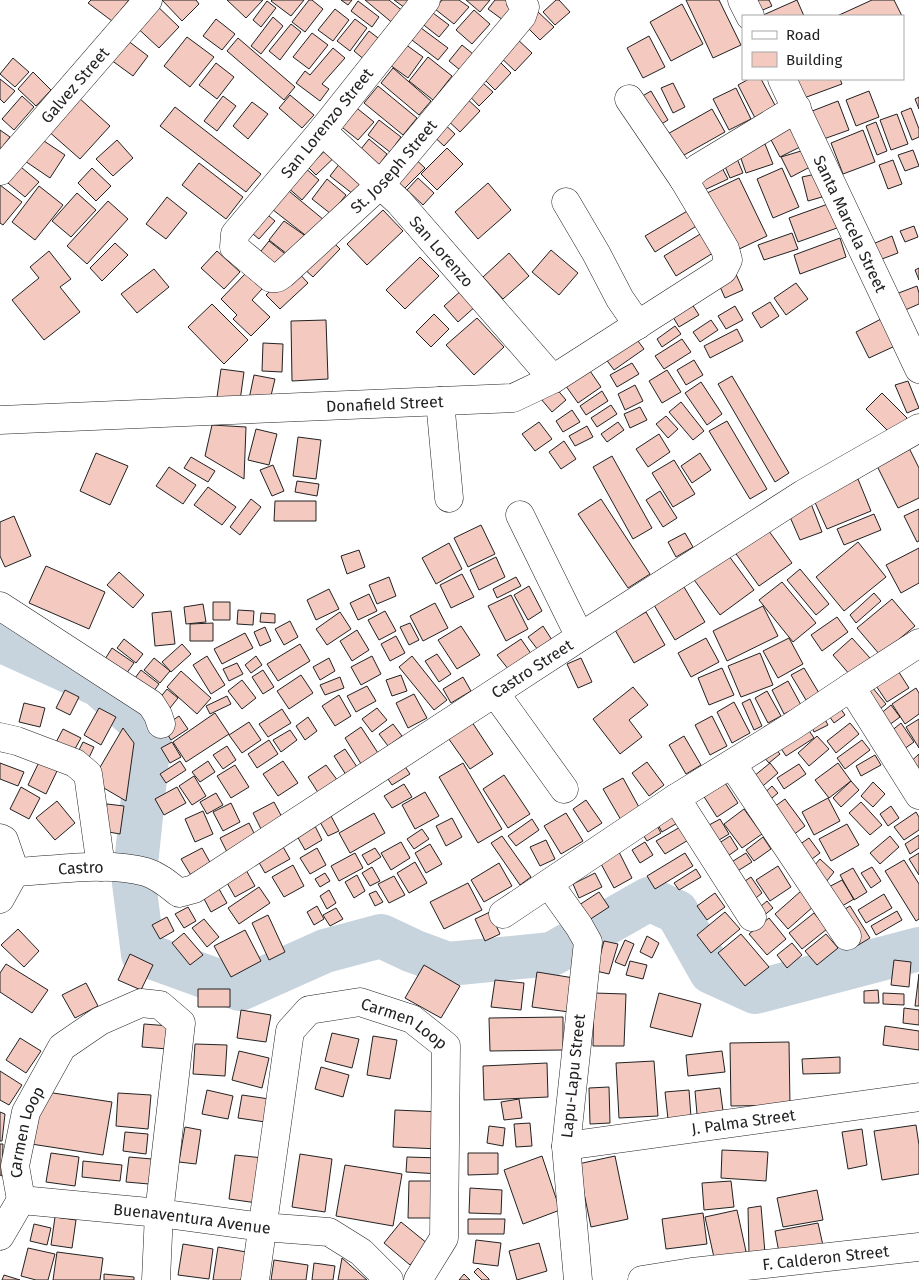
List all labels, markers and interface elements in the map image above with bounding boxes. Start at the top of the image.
legend [742,15,904,80]
text: Road [786,26,821,44]
street label: Galvez Street [37,43,113,127]
text: Building [786,51,842,69]
street label: San Lorenzo Street [277,64,377,182]
street label: St. Joseph Street [346,116,441,217]
street label: Santa Marcela Street [810,152,891,295]
street label: San Lorenzo [406,212,478,291]
street label: Donafield Street [325,391,444,416]
street label: Castro Street [488,635,576,702]
street label: Castro [57,857,104,878]
street label: Carmen Loop [359,994,451,1053]
street label: Lapu-Lapu Street [557,1013,589,1139]
street label: Carmen Loop [5,1083,48,1180]
street label: J. Palma Street [690,1105,797,1138]
street label: Buenaventura Avenue [112,1199,271,1237]
street label: F. Calderon Street [761,1241,890,1274]

